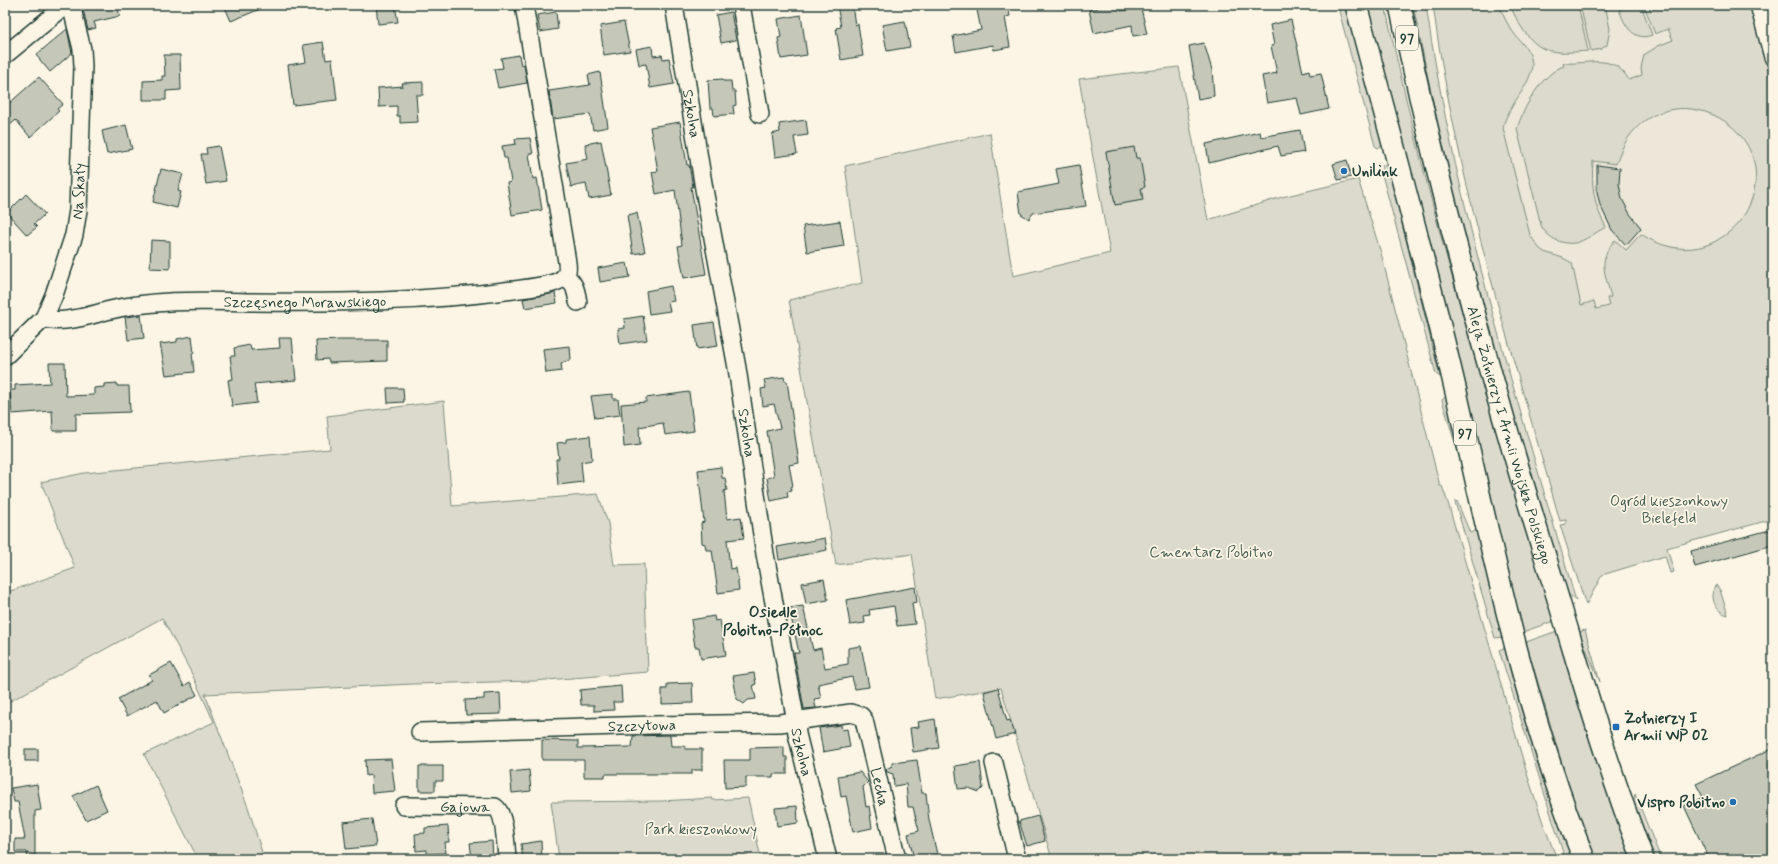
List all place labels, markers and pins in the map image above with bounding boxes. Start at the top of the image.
place label: Unilink [1352,162,1398,182]
marker: Unilink [1339,166,1349,176]
place label: Żołnierzy I Armii WP 02 [1624,709,1708,746]
marker: Żołnierzy I Armii WP 02 [1611,722,1621,732]
place label: Vispro Pobitno [1637,793,1725,813]
marker: Vispro Pobitno [1728,797,1738,807]

